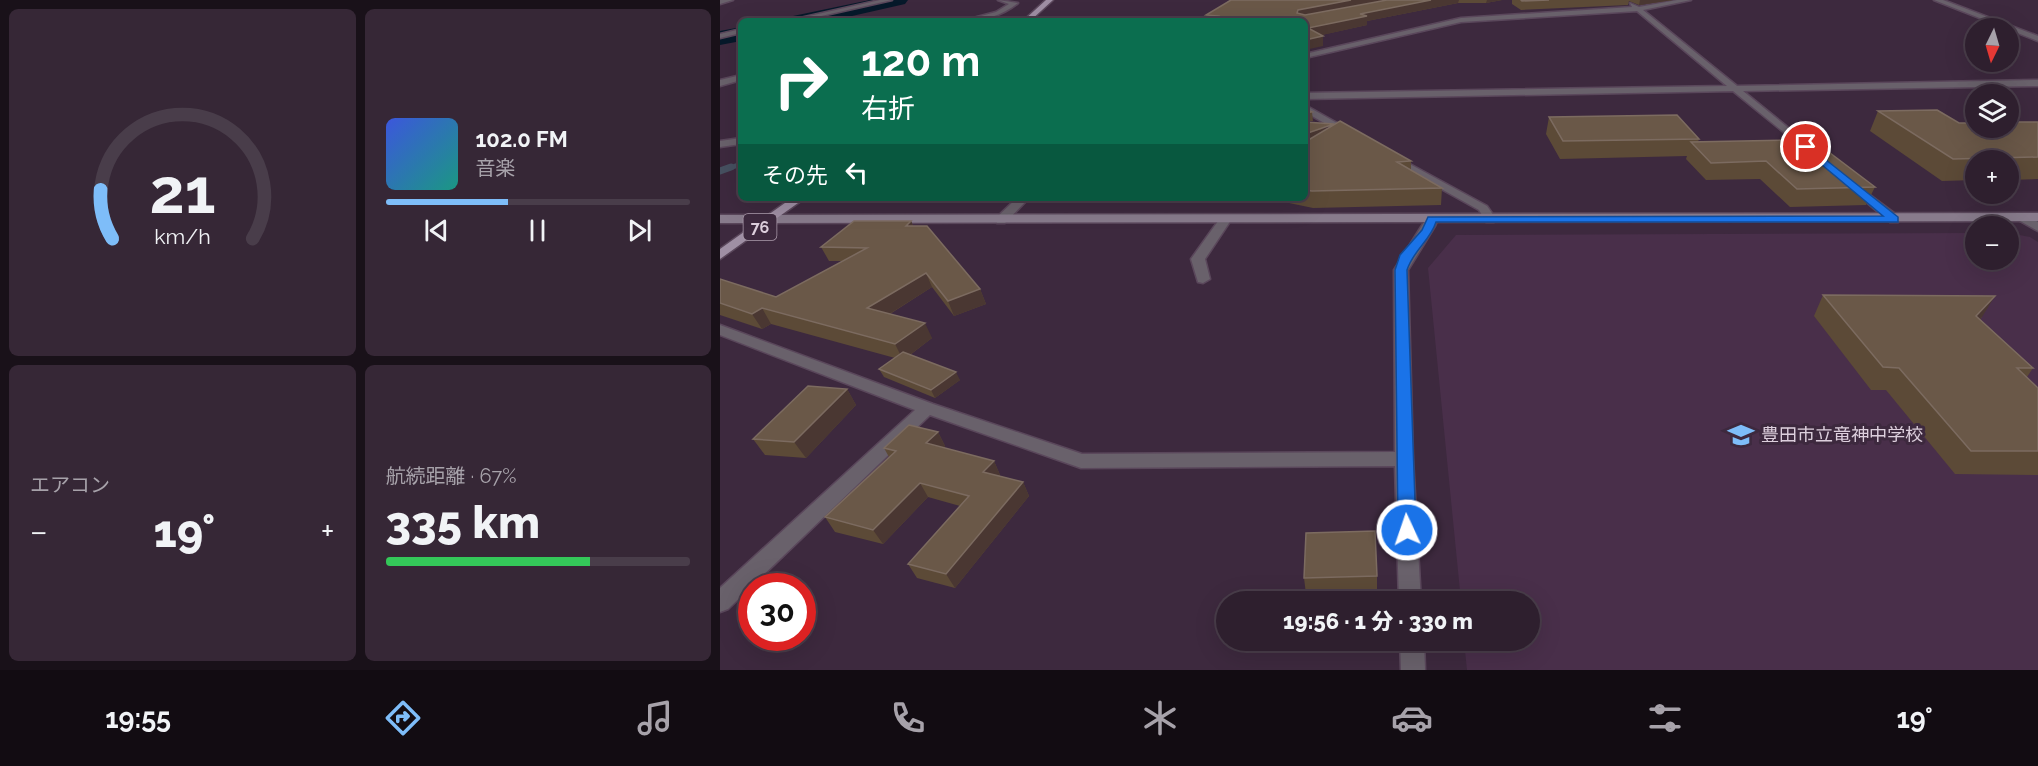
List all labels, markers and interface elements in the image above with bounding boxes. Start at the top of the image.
north arrow [1965,18,2019,72]
map controls [1965,18,2019,270]
text: 120 m [861,37,980,86]
icon: right [762,42,840,120]
button: layers [1965,84,2019,138]
text: 右折 [861,93,915,124]
pin [1780,121,1831,172]
text: 102.0 FM [476,126,568,152]
icon: arrive [1789,130,1822,163]
button: + [1965,150,2019,204]
text: 21 [149,155,215,229]
text: 音楽 [476,156,516,180]
icon: left [840,156,873,189]
text: その先 [762,162,828,188]
icon: previous [420,214,453,247]
icon: pause [521,214,554,247]
icon: next [623,214,656,247]
road number: 76 [744,214,777,240]
button: − [1965,216,2019,270]
text: km/h [154,225,211,250]
school or university icon: 豊田市立竜神中学校 [1726,420,1756,450]
place label: 豊田市立竜神中学校 [1761,424,1923,445]
text: 航続距離 · 67% [386,464,517,488]
text: エアコン [30,473,110,497]
text: 335 km [386,496,540,549]
position arrow [1375,498,1439,562]
text: 19° [153,505,215,558]
text: − [30,512,48,551]
text: + [321,512,335,551]
speed limit sign: 30 [738,573,816,651]
text: 19:56 · 1 分 · 330 m [1283,608,1473,634]
icon: directions [382,697,424,739]
icon: music [634,697,676,739]
icon: phone [887,697,929,739]
icon: climate [1139,697,1181,739]
icon: car [1391,697,1433,739]
icon: filters [1644,697,1686,739]
text: 19:55 [105,703,171,734]
text: 19° [1896,703,1933,734]

